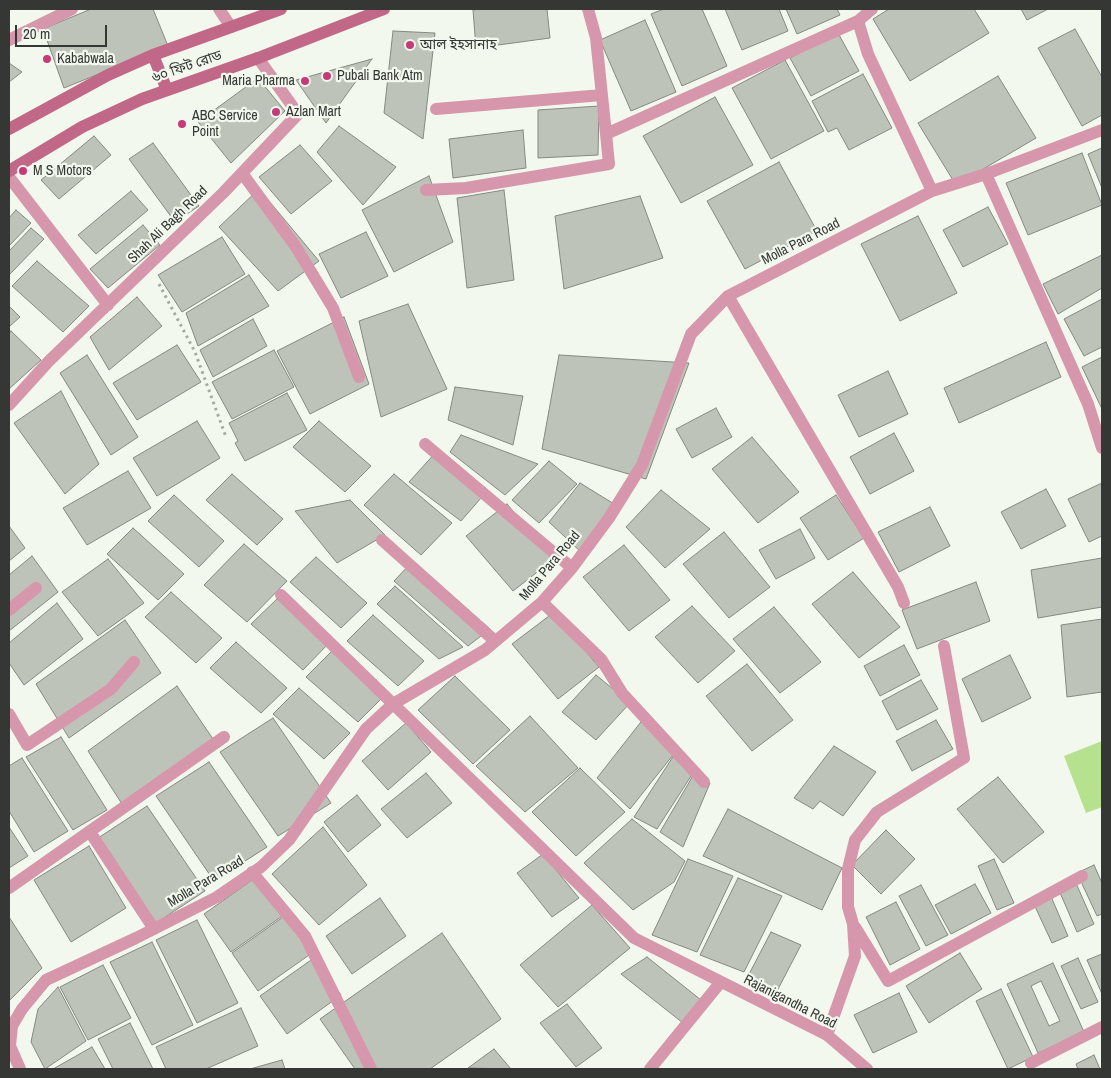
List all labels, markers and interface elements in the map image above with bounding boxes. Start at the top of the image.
scale bar [18,15,110,47]
text: 20 m [23,23,50,44]
place label: আল ইহসানাহ [420,37,497,53]
marker: আল ইহসানাহ [404,39,416,51]
street label: ৬০ ফিট রোড [150,47,224,87]
place label: Kababwala [57,51,114,67]
marker: Kababwala [41,53,53,65]
place label: Pubali Bank Atm [337,68,423,84]
marker: Pubali Bank Atm [321,70,333,82]
place label: Maria Pharma [222,73,295,89]
marker: Maria Pharma [299,75,311,87]
place label: Azlan Mart [286,104,341,120]
marker: Azlan Mart [270,106,282,118]
place label: ABC Service Point [192,108,258,140]
marker: ABC Service Point [176,118,188,130]
place label: M S Motors [33,163,92,179]
marker: M S Motors [17,165,29,177]
street label: Shah Ali Bagh Road [125,183,211,267]
street label: Molla Para Road [759,215,843,269]
street label: Molla Para Road [516,528,584,604]
street label: Molla Para Road [165,853,247,911]
street label: Rajanigandha Road [741,971,839,1033]

